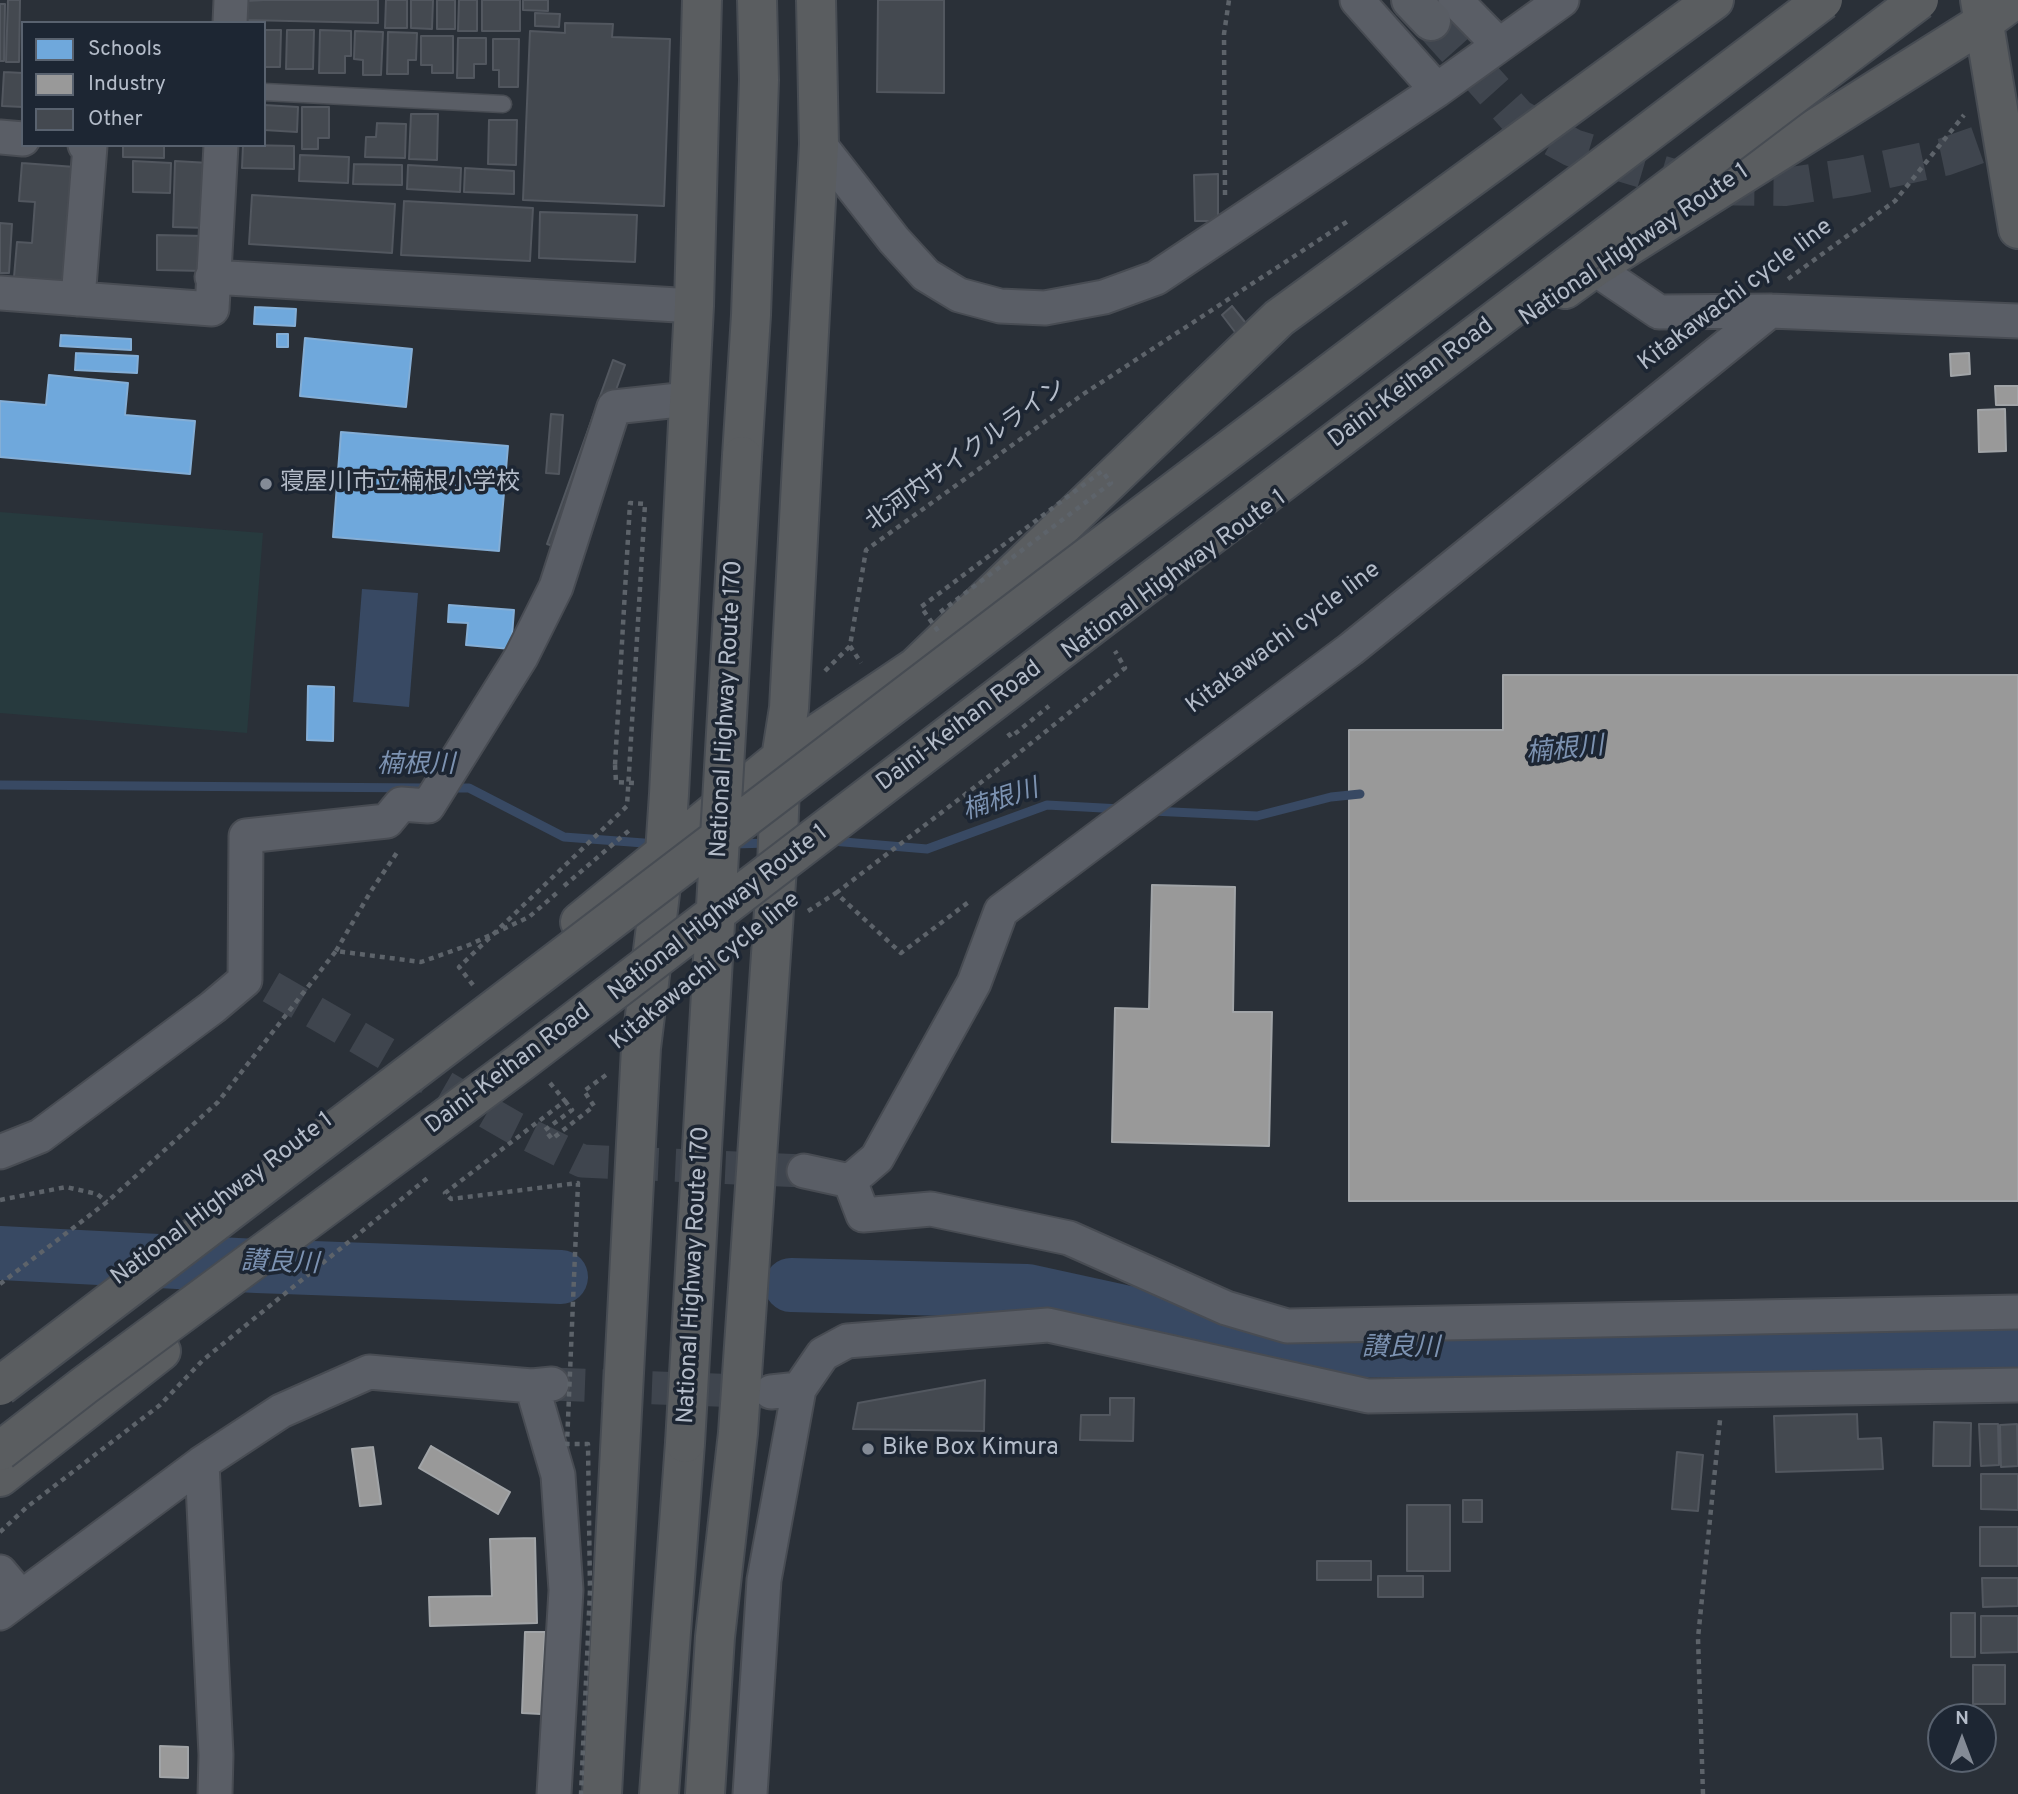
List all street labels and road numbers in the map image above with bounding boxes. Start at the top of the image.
street label: National Highway Route 1 [1515,158,1755,334]
street label: Kitakawachi cycle line [1633,214,1839,378]
street label: Daini-Keihan Road [1324,313,1500,455]
street label: 北河内サイクルライン [861,374,1073,538]
street label: National Highway Route 1 [1057,485,1293,667]
street label: Kitakawachi cycle line [1181,557,1387,721]
street label: National Highway Route 170 [706,559,750,859]
street label: Daini-Keihan Road [872,656,1048,798]
street label: National Highway Route 1 [603,819,835,1009]
street label: Kitakawachi cycle line [605,887,807,1057]
street label: Daini-Keihan Road [421,999,597,1141]
street label: National Highway Route 1 [106,1107,340,1293]
street label: National Highway Route 170 [673,1125,717,1425]

